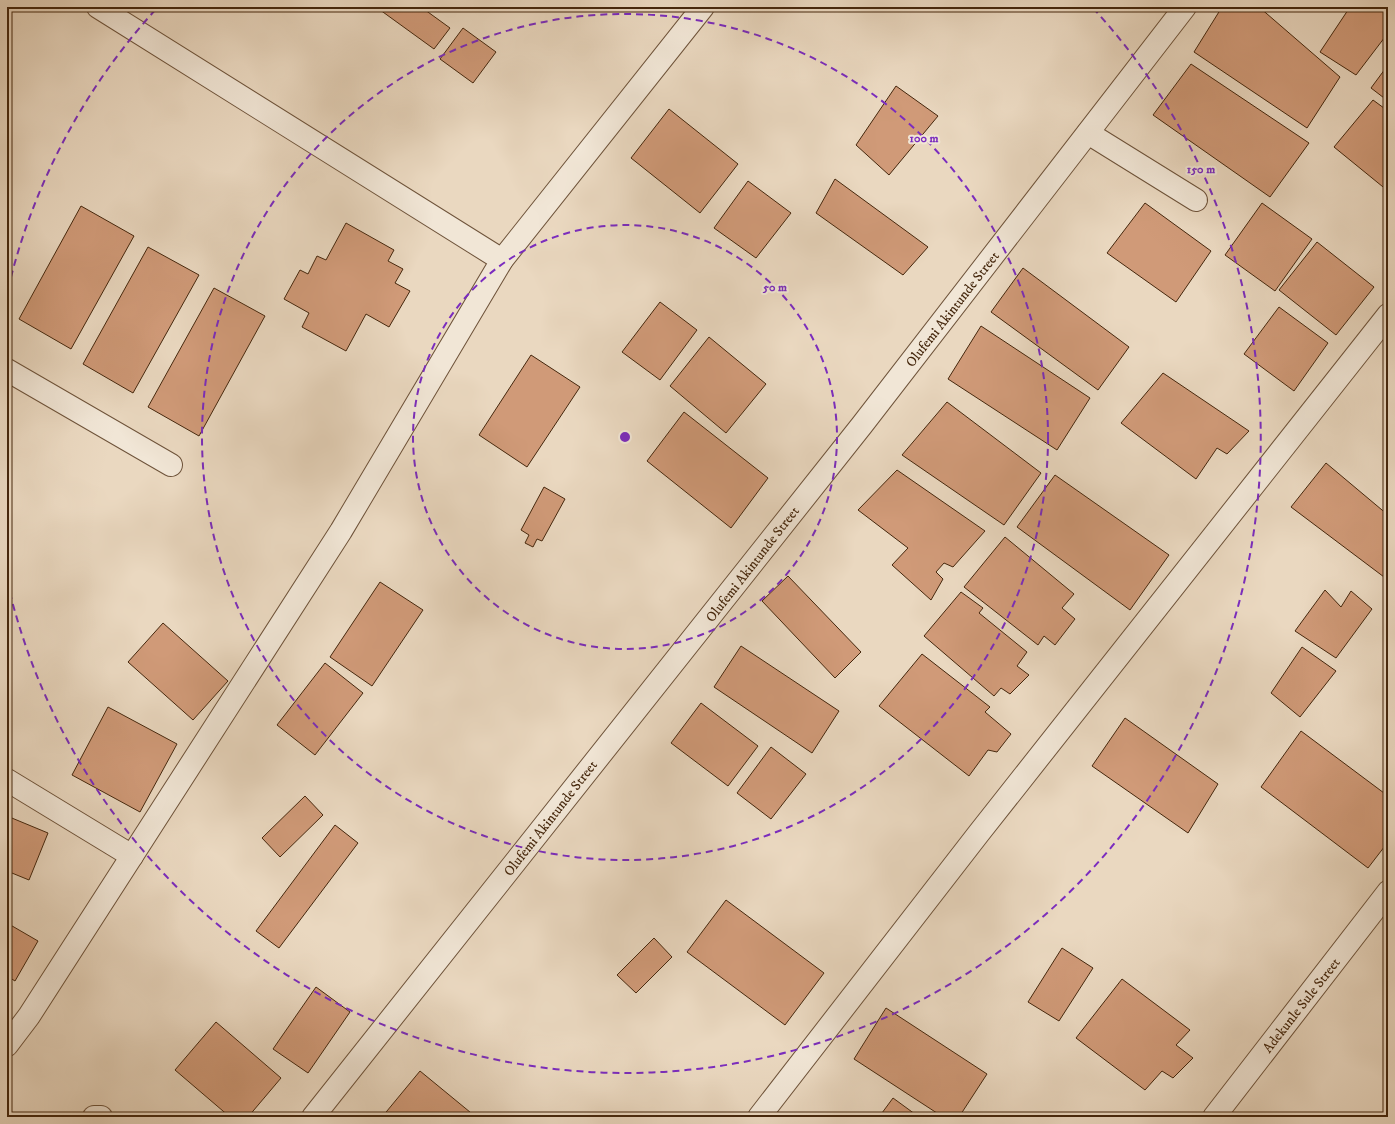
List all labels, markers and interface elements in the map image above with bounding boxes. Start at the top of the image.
text: 100 m [910,131,938,146]
text: 150 m [1187,162,1215,177]
street label: Olufemi Akintunde Street [902,248,1004,371]
text: 50 m [762,280,787,295]
centre of rings [618,430,632,444]
street label: Olufemi Akintunde Street [702,503,804,626]
street label: Olufemi Akintunde Street [500,757,602,880]
street label: Adekunle Sule Street [1259,954,1345,1057]

